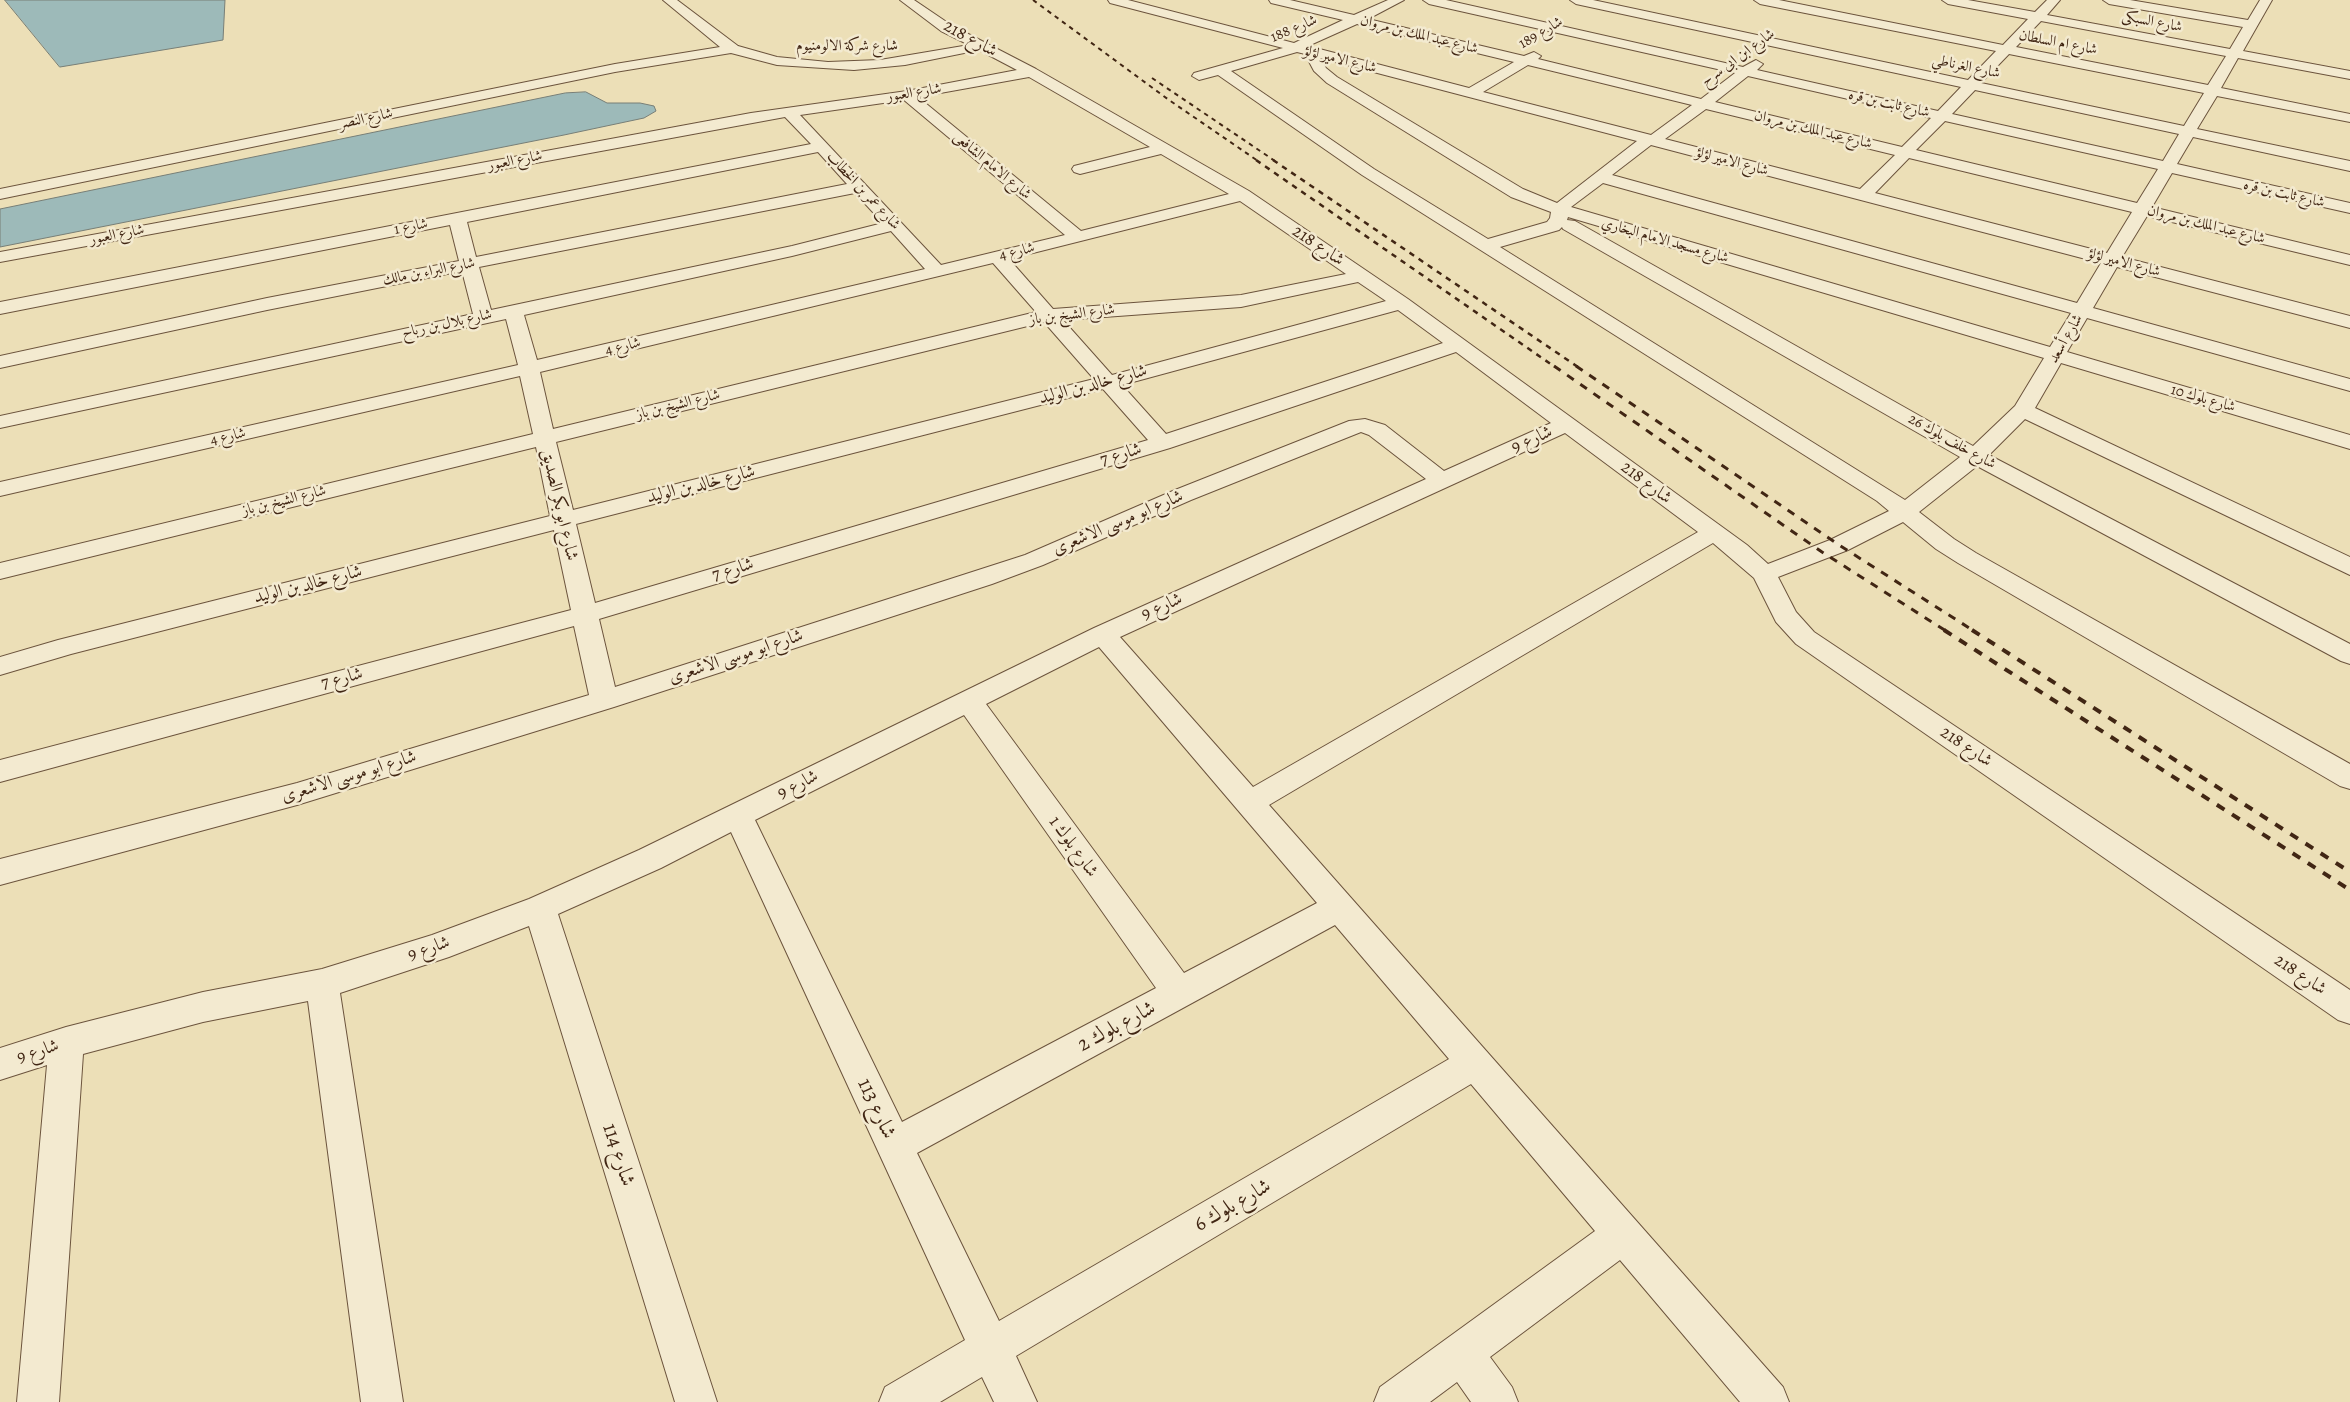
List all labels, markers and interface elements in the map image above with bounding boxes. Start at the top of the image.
street label: شارع السبكى [2120,7,2184,37]
street label: شارع 188 [1268,11,1320,47]
street label: شارع عبد الملك بن مروان [1358,12,1480,58]
street label: شارع 189 [1516,13,1566,53]
street label: شارع 218 [939,15,1001,63]
street label: شارع ابن ابى سرح [1697,25,1779,91]
street label: شارع ام السلطان [2017,27,2099,59]
street label: شارع شركة الالومنيوم [796,37,898,55]
street label: شارع الامير لؤلؤ [1302,42,1378,78]
street label: شارع الغرناطي [1930,51,2002,83]
street label: شارع العبور [885,80,943,106]
street label: شارع ثابت بن قره [1847,86,1931,122]
street label: شارع النصر [337,105,395,133]
street label: شارع عبد الملك بن مروان [1752,107,1874,153]
street label: شارع الامام الشافعى [949,128,1035,204]
street label: شارع الامير لؤلؤ [1694,144,1770,180]
street label: شارع العبور [486,147,544,175]
street label: شارع عمر بن الخطاب [822,148,904,234]
street label: شارع ثابت بن قره [2242,176,2326,212]
street label: شارع عبد الملك بن مروان [2145,202,2267,248]
street label: شارع مسجد الامام البخاري [1599,214,1731,268]
street label: شارع 1 [393,215,429,239]
street label: شارع العبور [88,221,146,249]
street label: شارع 218 [1288,221,1348,271]
street label: شارع 4 [997,239,1037,265]
street label: شارع الامير لؤلؤ [2086,245,2162,281]
street label: شارع البراء بن مالك [381,254,477,290]
street label: شارع الشيخ بن باز [1028,301,1116,329]
street label: شارع بلال بن رباح [400,306,494,342]
street label: شارع أسعد [2045,311,2087,367]
street label: شارع 4 [603,334,643,360]
street label: شارع خالد بن الوليد [1037,360,1149,410]
street label: شارع بلوك 10 [2169,381,2237,417]
street label: شارع الشيخ بن باز [634,386,722,424]
street label: شارع خلف بلوك 26 [1905,411,1999,473]
street label: شارع 9 [1508,421,1556,459]
street label: شارع 4 [209,424,247,450]
street label: شارع 7 [1098,438,1144,472]
street label: شارع ابو بكر الصديق [536,447,582,563]
street label: شارع 218 [1616,457,1676,509]
street label: شارع خالد بن الوليد [645,461,757,509]
street label: شارع الشيخ بن باز [240,482,328,520]
street label: شارع ابو موسى الاشعرى [1049,486,1187,560]
street label: شارع 7 [710,553,756,587]
street label: شارع خالد بن الوليد [252,561,364,609]
street label: شارع 9 [1138,588,1186,626]
street label: شارع ابو موسى الاشعرى [666,625,806,689]
street label: شارع 7 [319,663,365,695]
street label: شارع 218 [1936,722,1996,772]
street label: شارع ابو موسى الاشعرى [279,746,419,808]
street label: شارع 9 [774,766,822,804]
street label: شارع بلوك 1 [1044,812,1102,882]
street label: شارع 9 [405,932,453,966]
street label: شارع 218 [2270,950,2330,1000]
street label: شارع بلوك 2 [1074,996,1160,1058]
street label: شارع 9 [14,1035,62,1069]
street label: شارع 113 [851,1075,901,1143]
street label: شارع 114 [596,1120,640,1190]
street label: شارع بلوك 6 [1190,1174,1276,1238]

